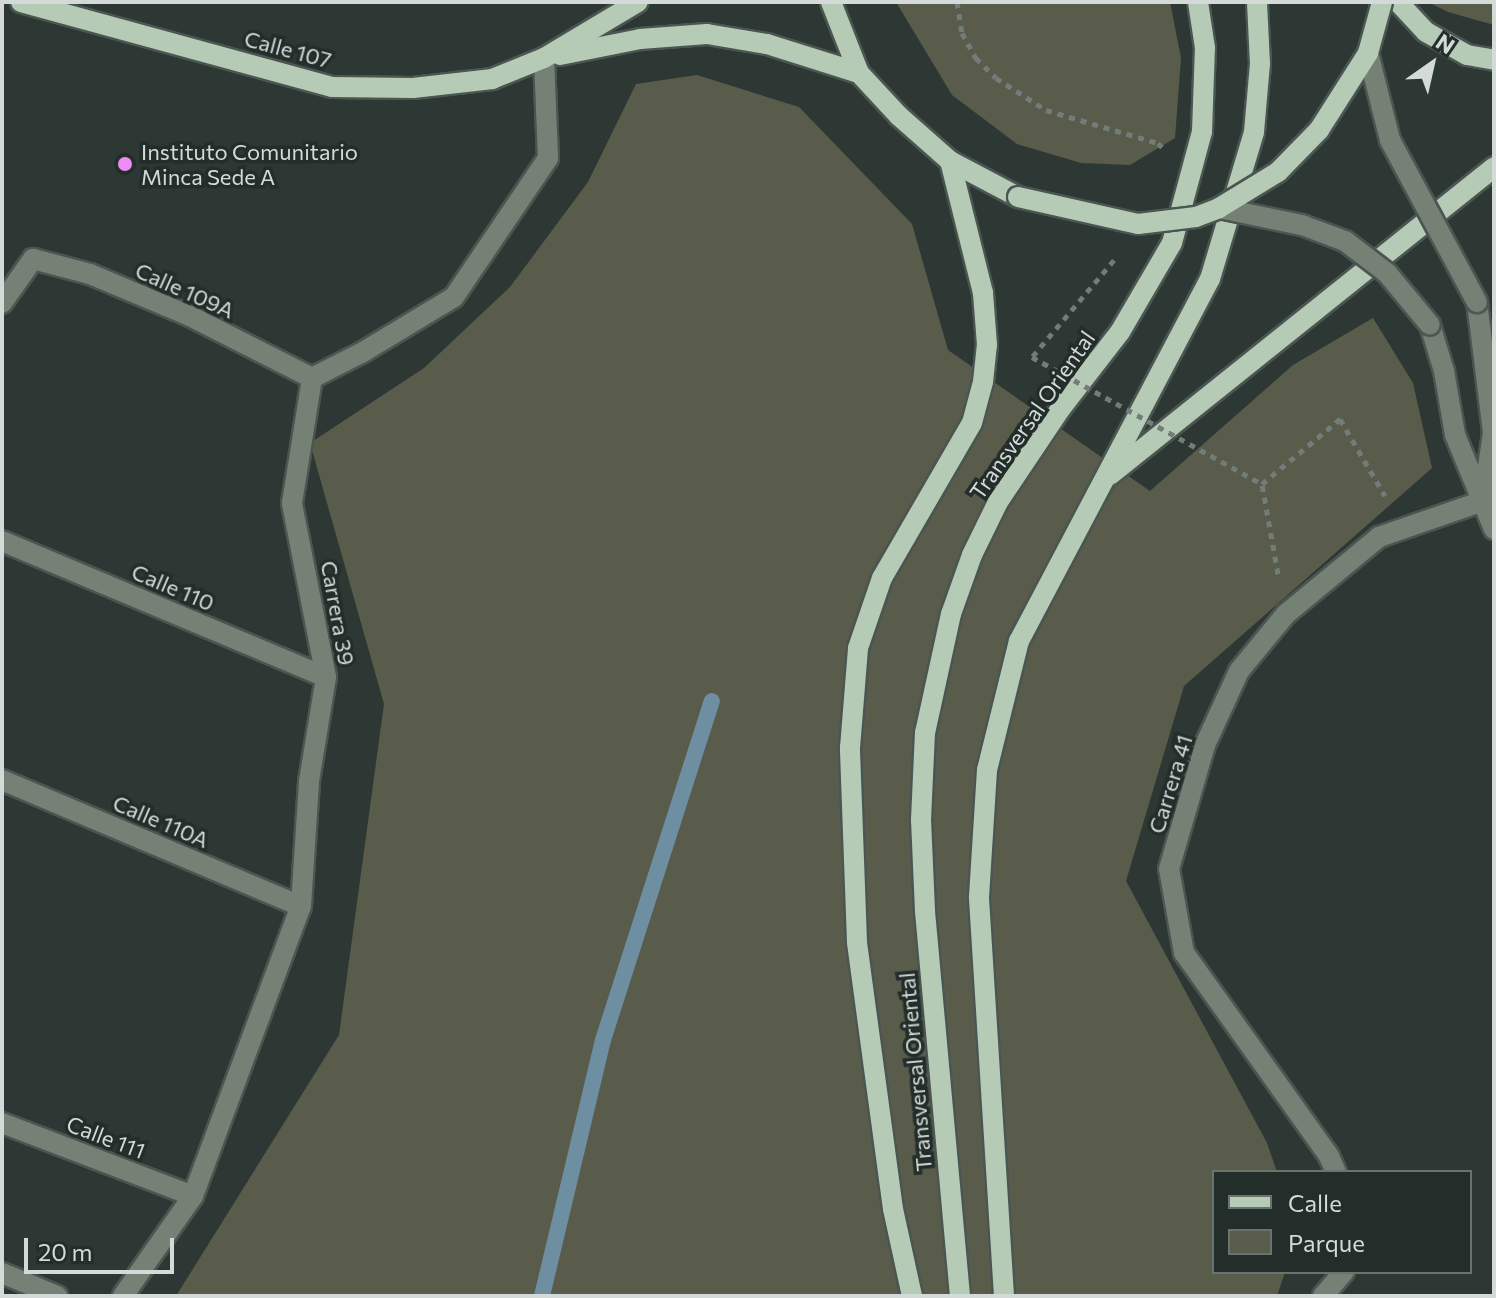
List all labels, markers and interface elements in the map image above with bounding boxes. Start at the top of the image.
north arrow [1392,24,1472,104]
street label: Calle 107 [242,25,334,73]
text: N [1431,28,1460,59]
place label: Instituto Comunitario Minca Sede A [141,138,358,190]
marker: Instituto Comunitario Minca Sede A [116,155,134,173]
street label: Calle 109A [132,257,238,323]
street label: Transversal Oriental [964,326,1100,504]
street label: Calle 110 [128,558,218,616]
street label: Carrera 39 [316,559,360,667]
street label: Carrera 41 [1143,732,1197,836]
street label: Calle 110A [109,789,213,853]
street label: Transversal Oriental [893,971,937,1173]
street label: Calle 111 [63,1110,149,1164]
legend [1212,1170,1472,1274]
text: Calle [1288,1188,1342,1217]
scale bar [28,1222,178,1272]
text: Parque [1288,1228,1365,1257]
text: 20 m [38,1237,92,1266]

